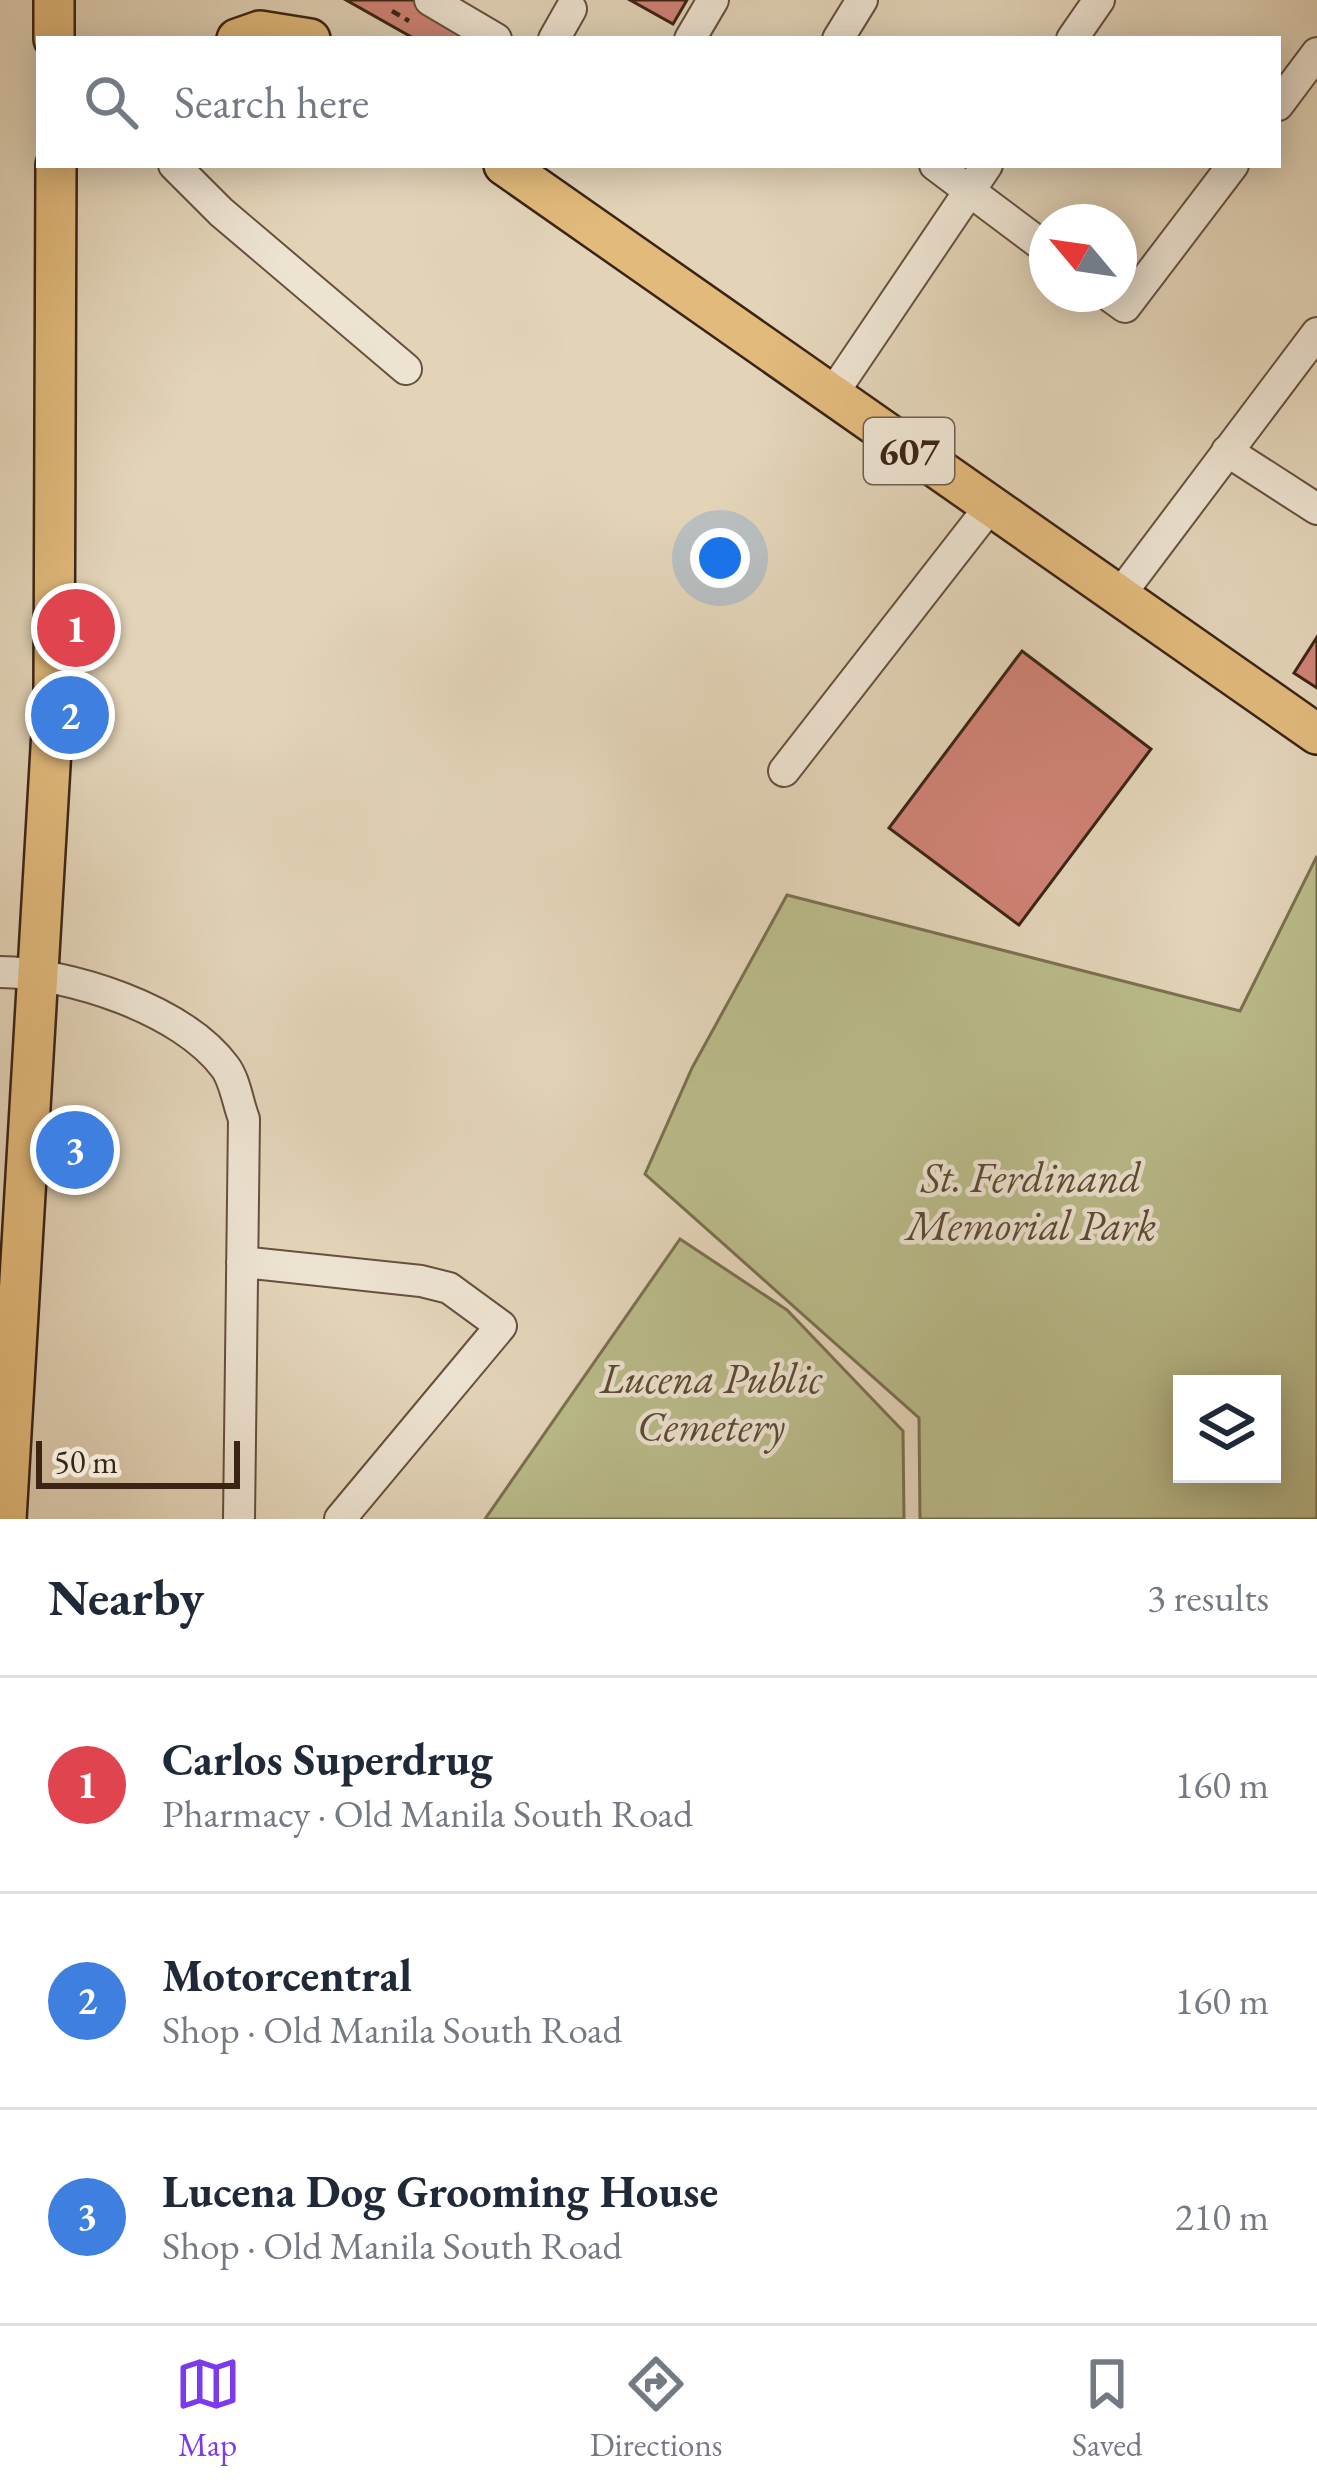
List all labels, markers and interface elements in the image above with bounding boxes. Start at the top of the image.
search box [36,36,1281,168]
icon: search [78,69,144,135]
text: Search here [174,73,369,131]
north arrow [1029,204,1137,312]
road number: 607 [864,418,954,484]
your location [690,528,750,588]
pin: 1 [37,583,115,673]
pin: 2 [31,670,109,760]
pin: 3 [36,1105,114,1195]
park label: St. Ferdinand Memorial Park [903,1150,1156,1253]
park label: Lucena Public Cemetery [599,1351,823,1454]
map controls [1173,1375,1281,1483]
button: layers [1173,1375,1281,1483]
scale bar [36,1435,240,1488]
text: 50 m [54,1440,118,1483]
text: Nearby [48,1564,204,1630]
text: 3 results [1147,1572,1269,1623]
text: Carlos Superdrug [162,1730,493,1788]
text: 1 [77,1759,97,1810]
text: 160 m [1175,1759,1269,1810]
text: Pharmacy · Old Manila South Road [162,1788,693,1839]
text: Motorcentral [162,1946,412,2004]
text: 2 [77,1975,97,2026]
text: 160 m [1175,1975,1269,2026]
text: Shop · Old Manila South Road [162,2004,622,2055]
text: Lucena Dog Grooming House [162,2162,718,2220]
text: 3 [77,2191,97,2242]
text: 210 m [1175,2191,1269,2242]
text: Shop · Old Manila South Road [162,2220,622,2271]
tab: Map [175,2351,241,2466]
tab: Directions [590,2351,723,2466]
tab: Saved [1072,2351,1142,2466]

